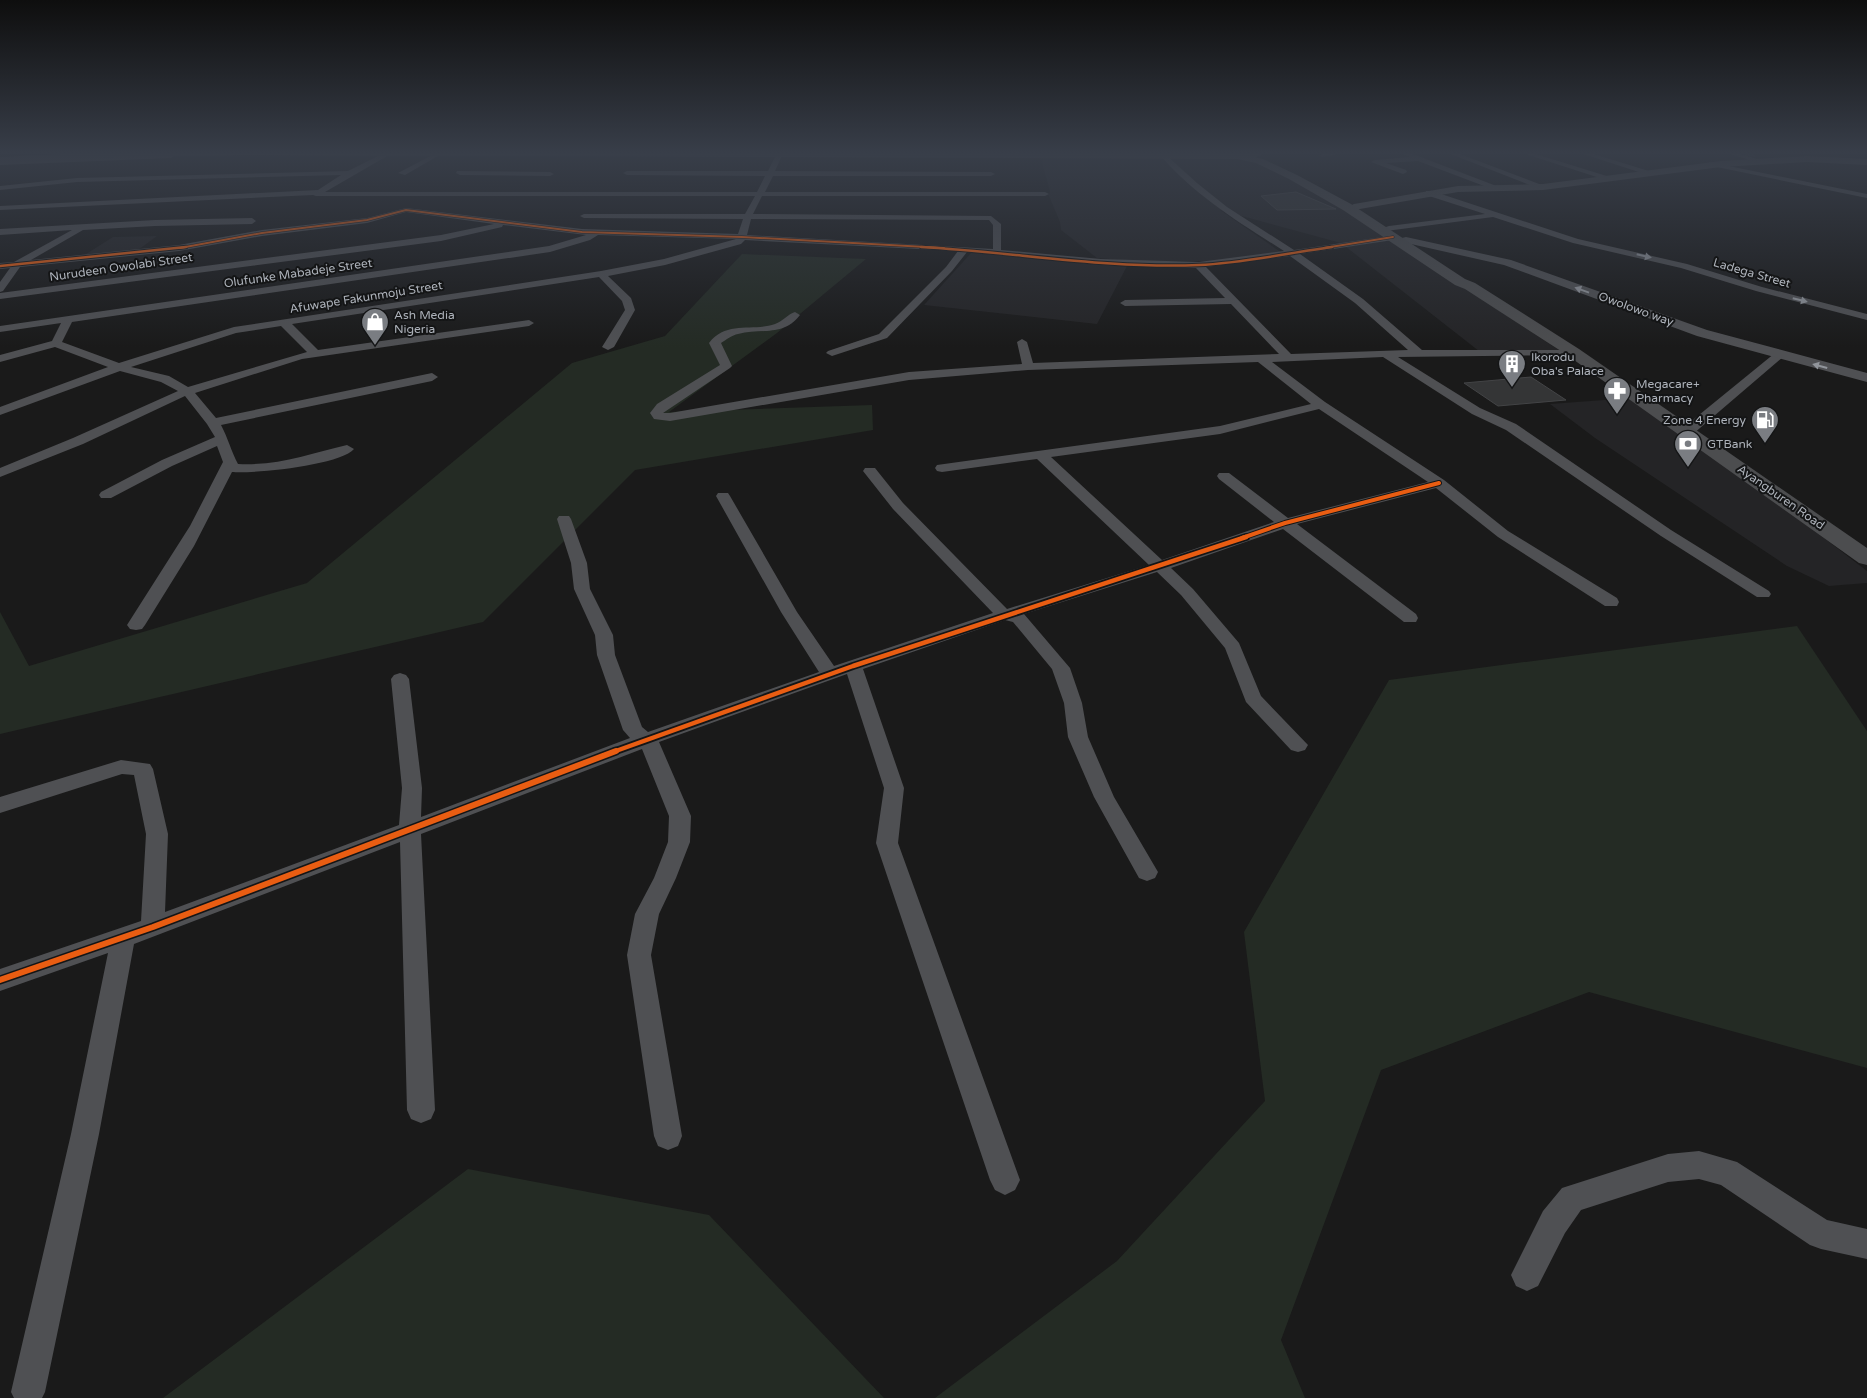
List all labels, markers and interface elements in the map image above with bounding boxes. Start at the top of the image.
street label: Nurudeen Owolabi Street [49,250,194,284]
one-way arrow [1636,252,1651,260]
street label: Ladega Street [1712,255,1793,291]
street label: Olufunke Mabadeje Street [223,256,374,290]
street label: Afuwape Fakunmoju Street [289,278,444,316]
one-way arrow [1574,286,1589,294]
street label: Owolowo way [1596,289,1676,329]
one-way arrow [1793,296,1808,304]
shop icon: Ash Media Nigeria [360,307,390,346]
place label: Ash Media Nigeria [394,308,455,336]
building icon: Ikorodu Oba's Palace [1497,349,1527,388]
place label: Ikorodu Oba's Palace [1531,350,1604,378]
one-way arrow [1812,362,1827,370]
pharmacy icon: Megacare+ Pharmacy [1602,376,1632,415]
place label: Megacare+ Pharmacy [1636,377,1700,405]
fuel station icon: Zone 4 Energy [1750,405,1780,444]
place label: Zone 4 Energy [1663,413,1747,427]
bank icon: GTBank [1673,429,1703,468]
place label: GTBank [1707,437,1753,451]
street label: Ayangburen Road [1735,462,1827,532]

